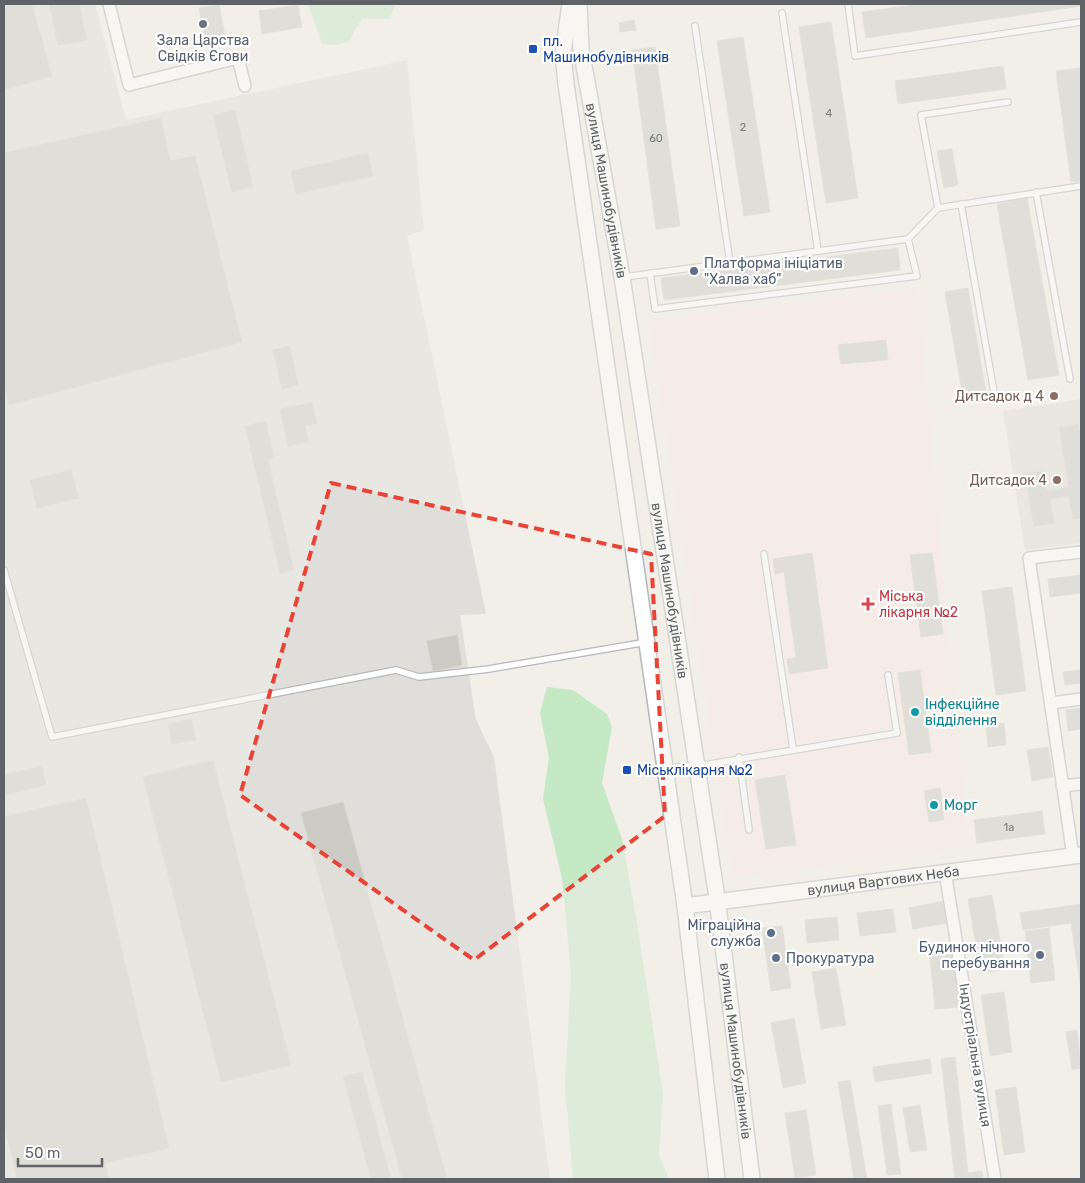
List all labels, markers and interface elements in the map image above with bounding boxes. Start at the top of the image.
marker: Зала Царства Свідків Єгови [197,18,209,30]
place label: Зала Царства Свідків Єгови [157,32,249,65]
place label: пл. Машинобудівників [543,33,669,66]
marker: пл. Машинобудівників [527,43,539,55]
street label: вулиця Машинобудівників [582,102,631,280]
house number: 4 [826,107,833,120]
house number: 2 [740,121,746,134]
house number: 60 [649,132,663,145]
place label: Платформа ініціатив "Халва хаб" [704,255,843,288]
marker: Платформа ініціатив "Халва хаб" [688,265,700,277]
place label: Дитсадок д 4 [955,388,1044,405]
marker: Дитсадок д 4 [1048,390,1060,402]
place label: Дитсадок 4 [970,472,1047,489]
marker: Дитсадок 4 [1051,474,1063,486]
street label: вулиця Машинобудівників [648,501,692,680]
place label: Міська лікарня №2 [879,588,958,621]
marker: Міська лікарня №2 [861,597,875,611]
place label: Інфекційне відділення [925,696,1000,729]
marker: Інфекційне відділення [909,706,921,718]
place label: Міськлікарня №2 [637,762,753,779]
marker: Міськлікарня №2 [621,764,633,776]
place label: Морг [944,797,978,814]
marker: Морг [928,799,940,811]
house number: 1а [1004,821,1014,834]
street label: вулиця Вартових Неба [806,862,960,899]
place label: Міграційна служба [688,917,761,950]
marker: Міграційна служба [765,927,777,939]
place label: Будинок нічного перебування [919,939,1030,972]
marker: Будинок нічного перебування [1034,949,1046,961]
place label: Прокуратура [786,950,875,967]
marker: Прокуратура [770,952,782,964]
street label: вулиця Машинобудівників [717,962,755,1140]
street label: Індустріальна вулиця [955,982,995,1128]
scale bar [18,1136,101,1168]
text: 50 m [25,1144,60,1162]

